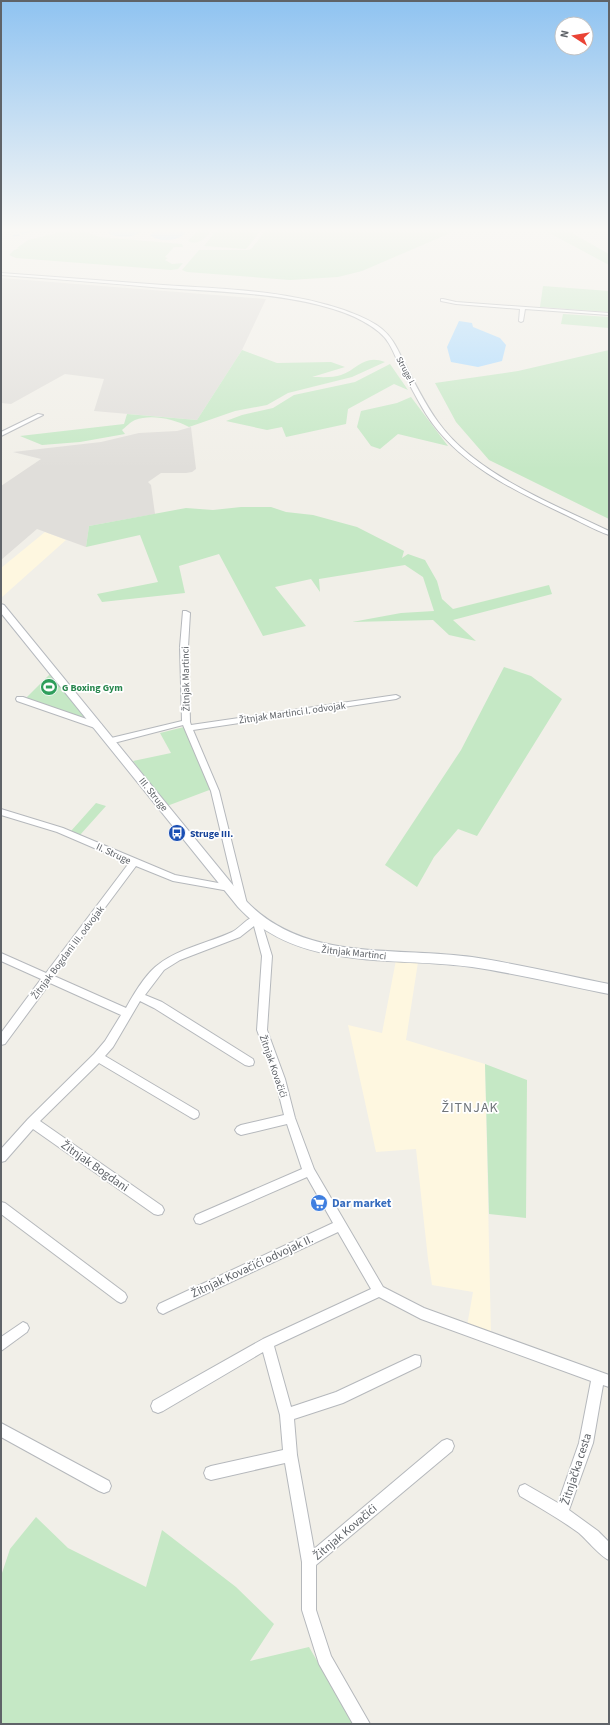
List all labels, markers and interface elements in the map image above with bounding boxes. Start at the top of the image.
north arrow [554,16,594,56]
text: N [557,29,573,39]
street label: Struge I. [393,355,419,388]
street label: Žitnjak Martinci [178,646,194,712]
sports icon: G Boxing Gym [39,677,59,697]
place label: G Boxing Gym [62,681,123,695]
street label: Žitnjak Martinci I. odvojak [238,699,347,727]
street label: III. Struge [135,775,171,814]
bus stop icon: Struge III. [167,823,187,843]
place label: Struge III. [190,827,233,841]
street label: II. Struge [94,840,133,868]
street label: Žitnjak Bogdani III. odvojak [28,903,108,1002]
street label: Žitnjak Martinci [321,943,387,963]
street label: Žitnjak Kovačići [256,1033,290,1100]
district label: ŽITNJAK [441,1098,499,1118]
street label: Žitnjak Bogdani [57,1137,132,1196]
supermarket icon: Dar market [309,1193,329,1213]
place label: Dar market [332,1195,392,1212]
street label: Žitnjak Kovačići odvojak II. [188,1231,316,1302]
street label: Žitnjačka cesta [557,1431,596,1507]
street label: Žitnjak Kovačići [310,1500,381,1564]

